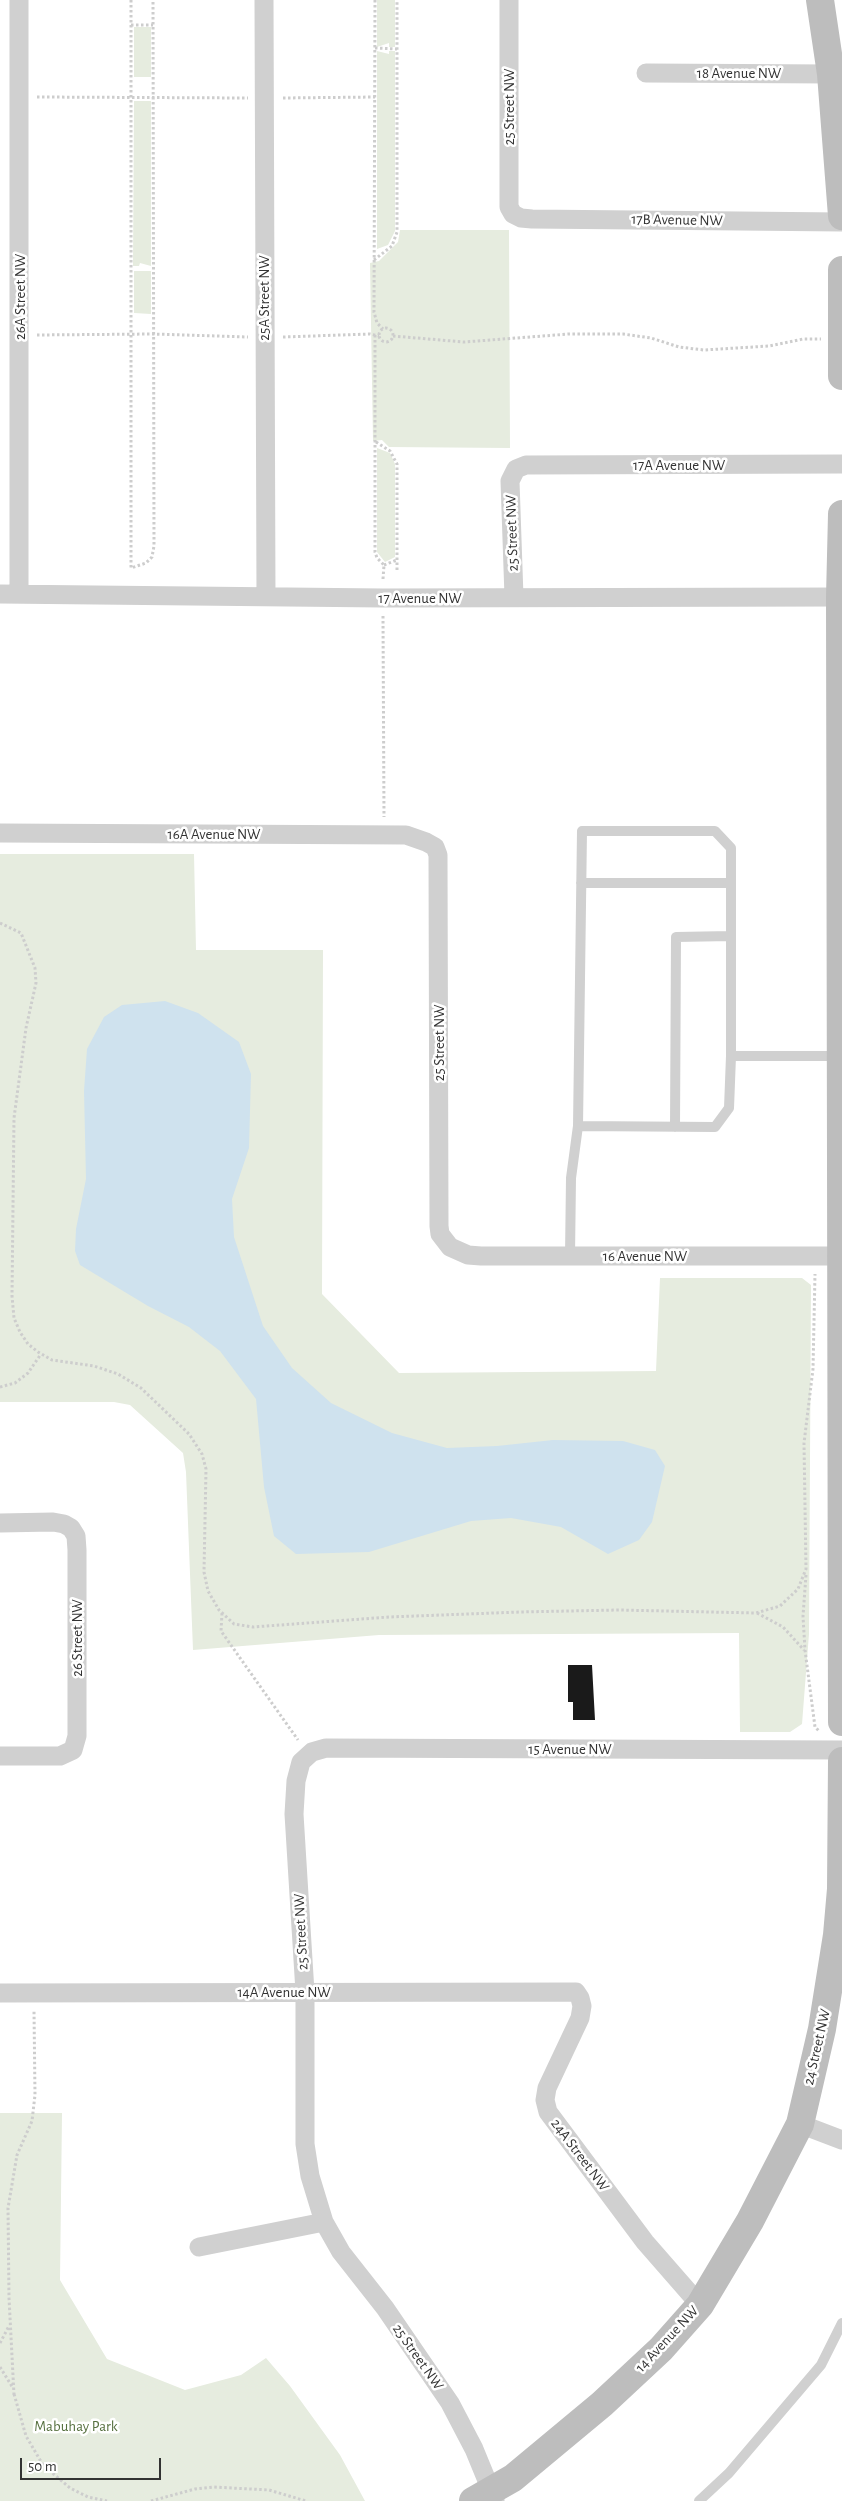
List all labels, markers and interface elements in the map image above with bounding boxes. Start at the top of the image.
street label: 18 Avenue NW [697,64,781,82]
street label: 25 Street NW [500,69,518,145]
street label: 17B Avenue NW [631,210,723,230]
street label: 26A Street NW [11,254,29,340]
street label: 25A Street NW [255,255,273,341]
street label: 17A Avenue NW [633,456,725,474]
street label: 25 Street NW [502,494,522,572]
street label: 17 Avenue NW [378,589,462,607]
street label: 16A Avenue NW [168,825,260,843]
street label: 25 Street NW [430,1005,448,1081]
street label: 16 Avenue NW [603,1247,687,1265]
street label: 26 Street NW [68,1599,86,1677]
street label: 15 Avenue NW [528,1740,612,1758]
street label: 25 Street NW [290,1893,312,1971]
street label: 14A Avenue NW [237,1983,331,2001]
street label: 24 Street NW [799,2007,835,2087]
street label: 24A Street NW [547,2115,613,2195]
street label: 14 Avenue NW [632,2302,702,2376]
street label: 25 Street NW [389,2320,447,2394]
park label: Mabuhay Park [34,2417,118,2435]
scale bar [22,2448,164,2480]
text: 50 m [28,2459,57,2474]

